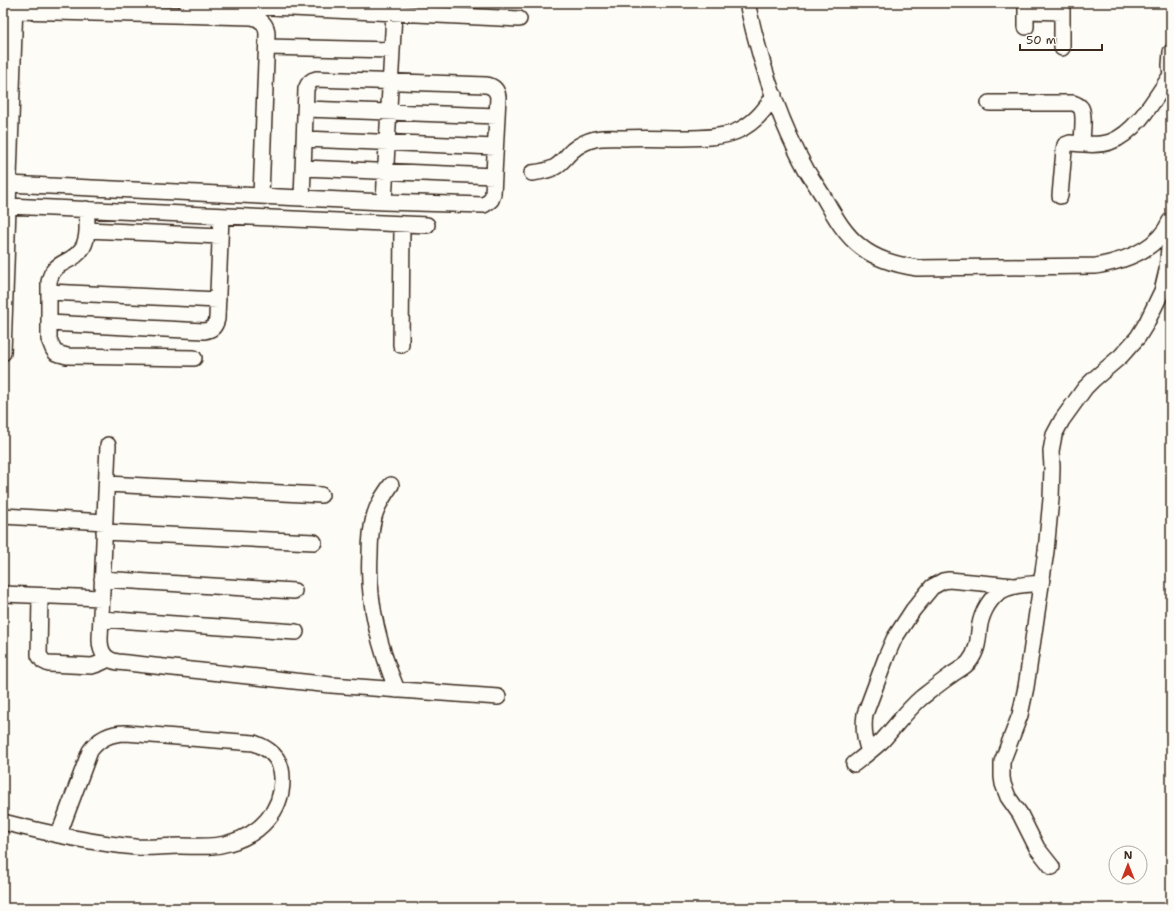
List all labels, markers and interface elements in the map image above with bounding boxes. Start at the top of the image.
scale bar [1020,26,1102,52]
text: 50 m [1026,32,1056,48]
north arrow [1108,845,1148,885]
text: N [1124,848,1133,863]

